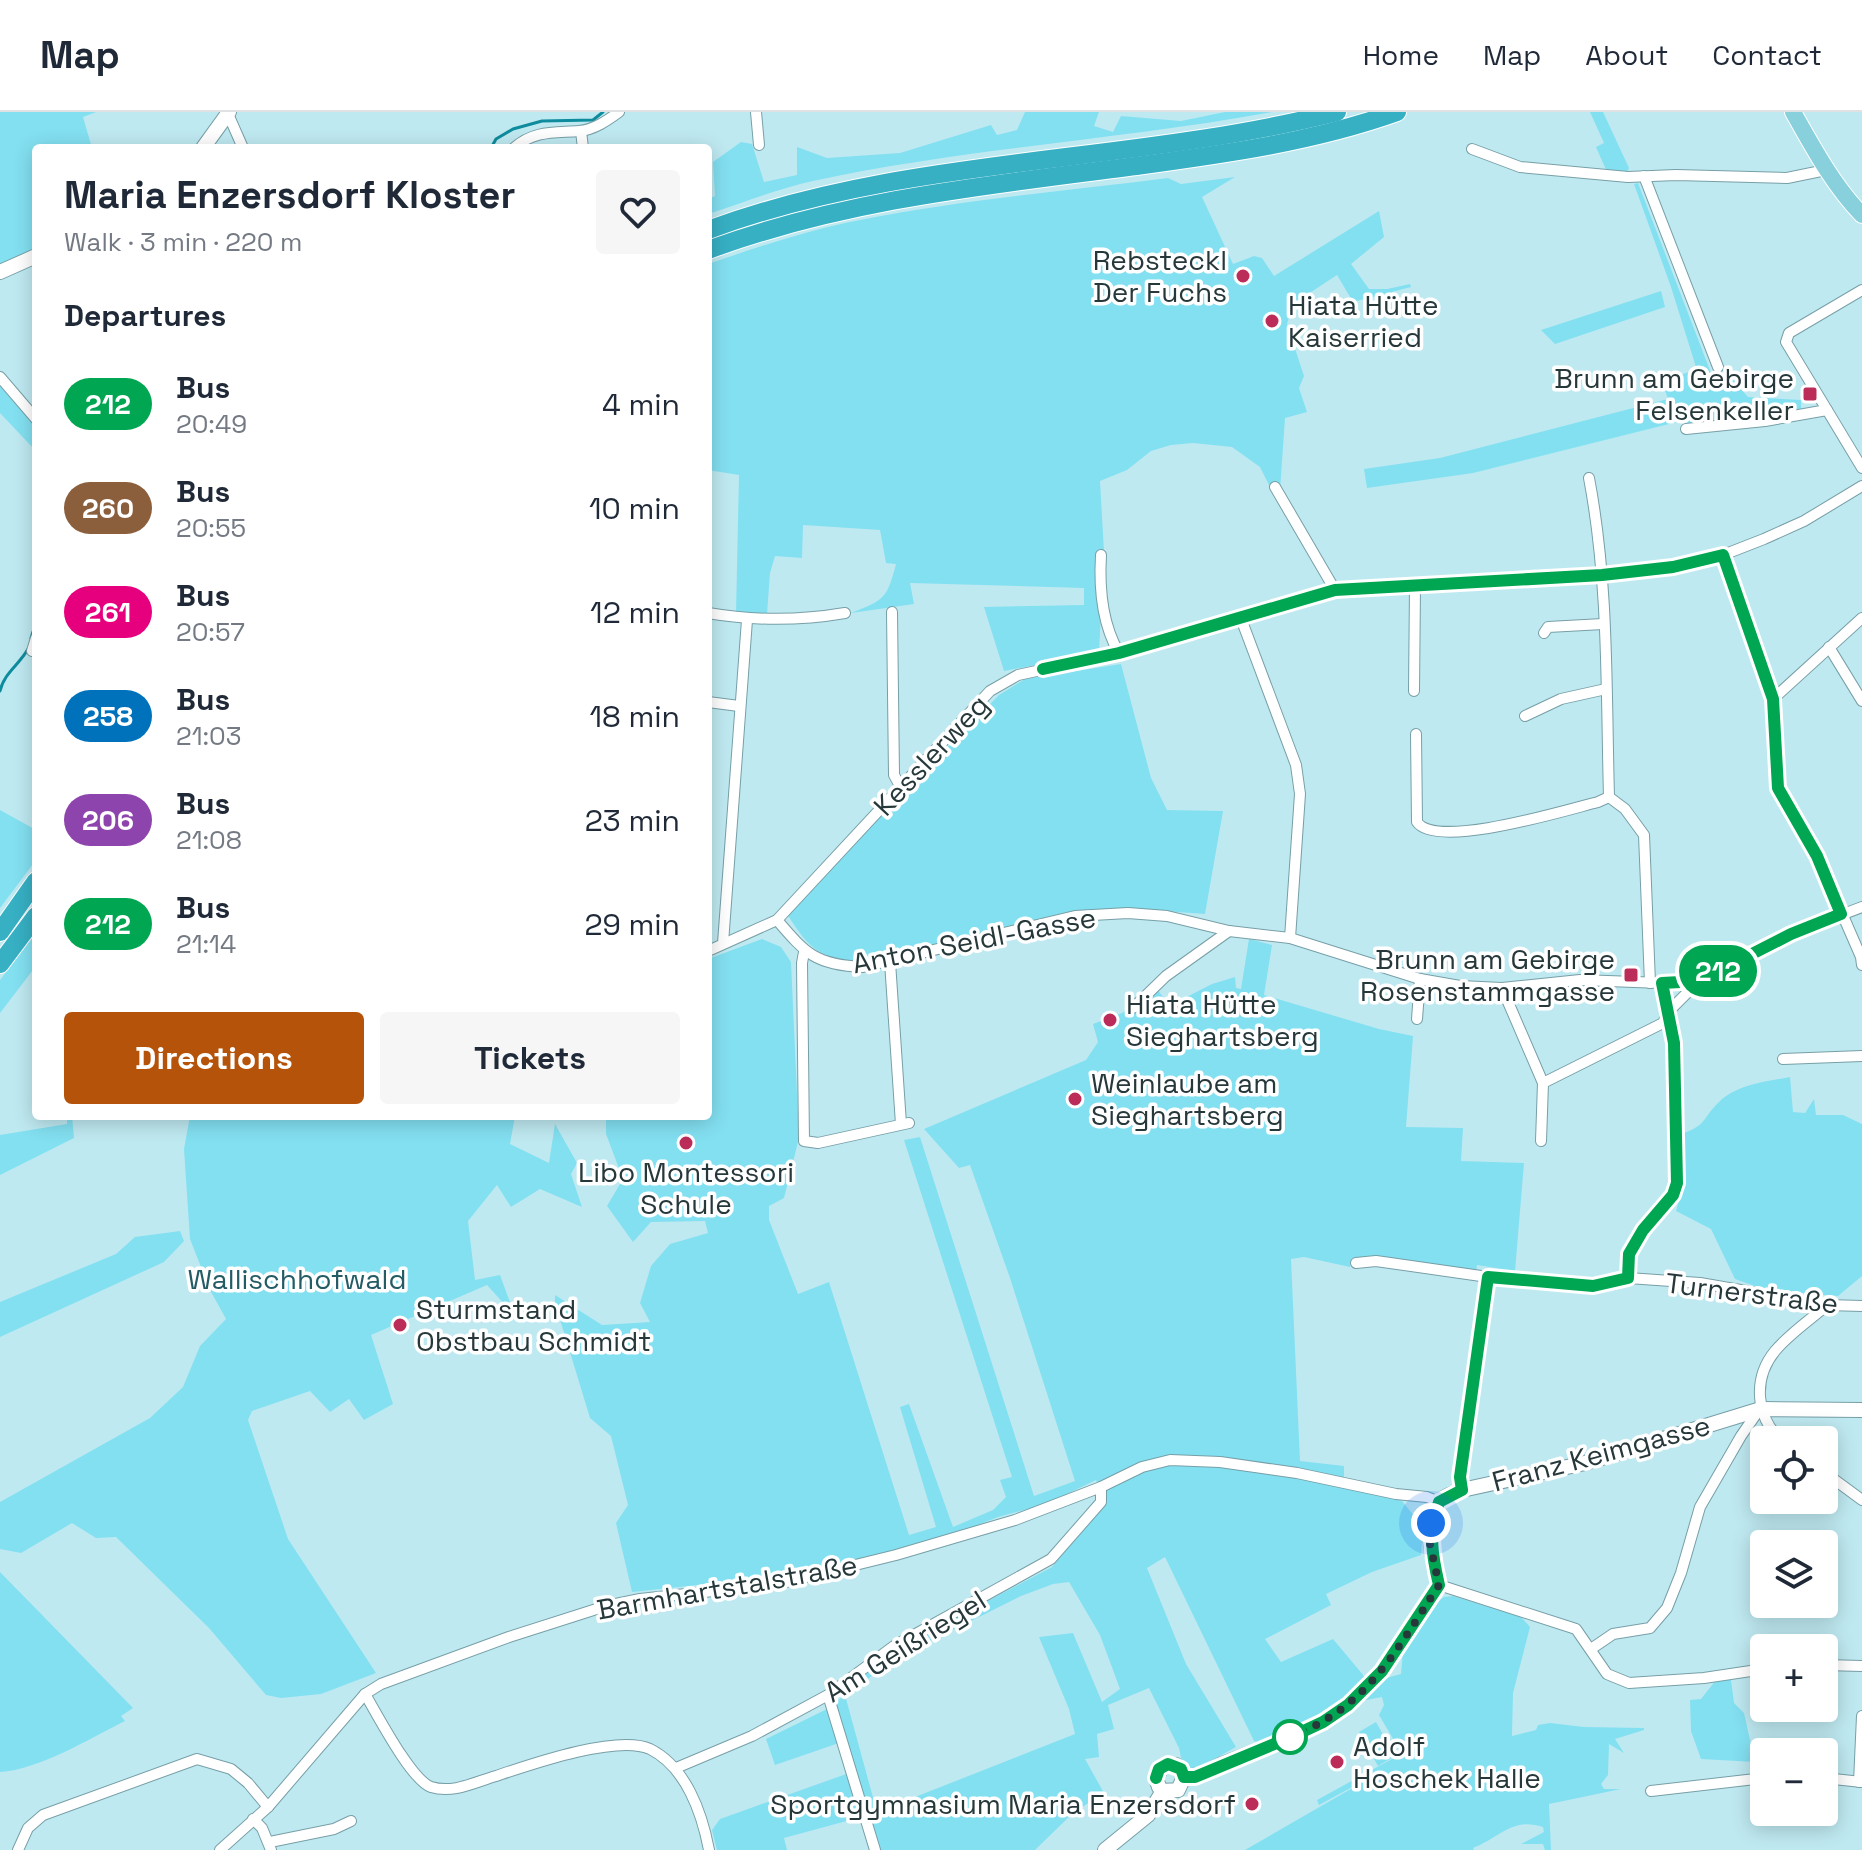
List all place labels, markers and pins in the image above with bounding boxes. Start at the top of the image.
place label: Rebsteckl Der Fuchs [1093,242,1227,310]
marker: Rebsteckl Der Fuchs [1234,267,1252,285]
place label: Hiata Hütte Kaiserried [1288,287,1439,355]
marker: Hiata Hütte Kaiserried [1263,312,1281,330]
place label: Brunn am Gebirge Felsenkeller [1554,360,1794,428]
marker: Brunn am Gebirge Felsenkeller [1801,385,1819,403]
place label: Brunn am Gebirge Rosenstammgasse [1360,941,1615,1009]
marker: Brunn am Gebirge Rosenstammgasse [1622,966,1640,984]
place label: Hiata Hütte Sieghartsberg [1126,986,1319,1054]
marker: Hiata Hütte Sieghartsberg [1101,1011,1119,1029]
place label: Weinlaube am Sieghartsberg [1091,1065,1284,1133]
marker: Weinlaube am Sieghartsberg [1066,1090,1084,1108]
marker: Libo Montessori Schule [677,1134,695,1152]
place label: Libo Montessori Schule [578,1154,794,1222]
place label: Sturmstand Obstbau Schmidt [416,1291,651,1359]
marker: Sturmstand Obstbau Schmidt [391,1316,409,1334]
unlabelled marker [1273,1720,1307,1754]
place label: Adolf Hoschek Halle [1353,1728,1541,1796]
marker: Adolf Hoschek Halle [1328,1753,1346,1771]
place label: Sportgymnasium Maria Enzersdorf [770,1786,1236,1822]
marker: Sportgymnasium Maria Enzersdorf [1243,1795,1261,1813]

